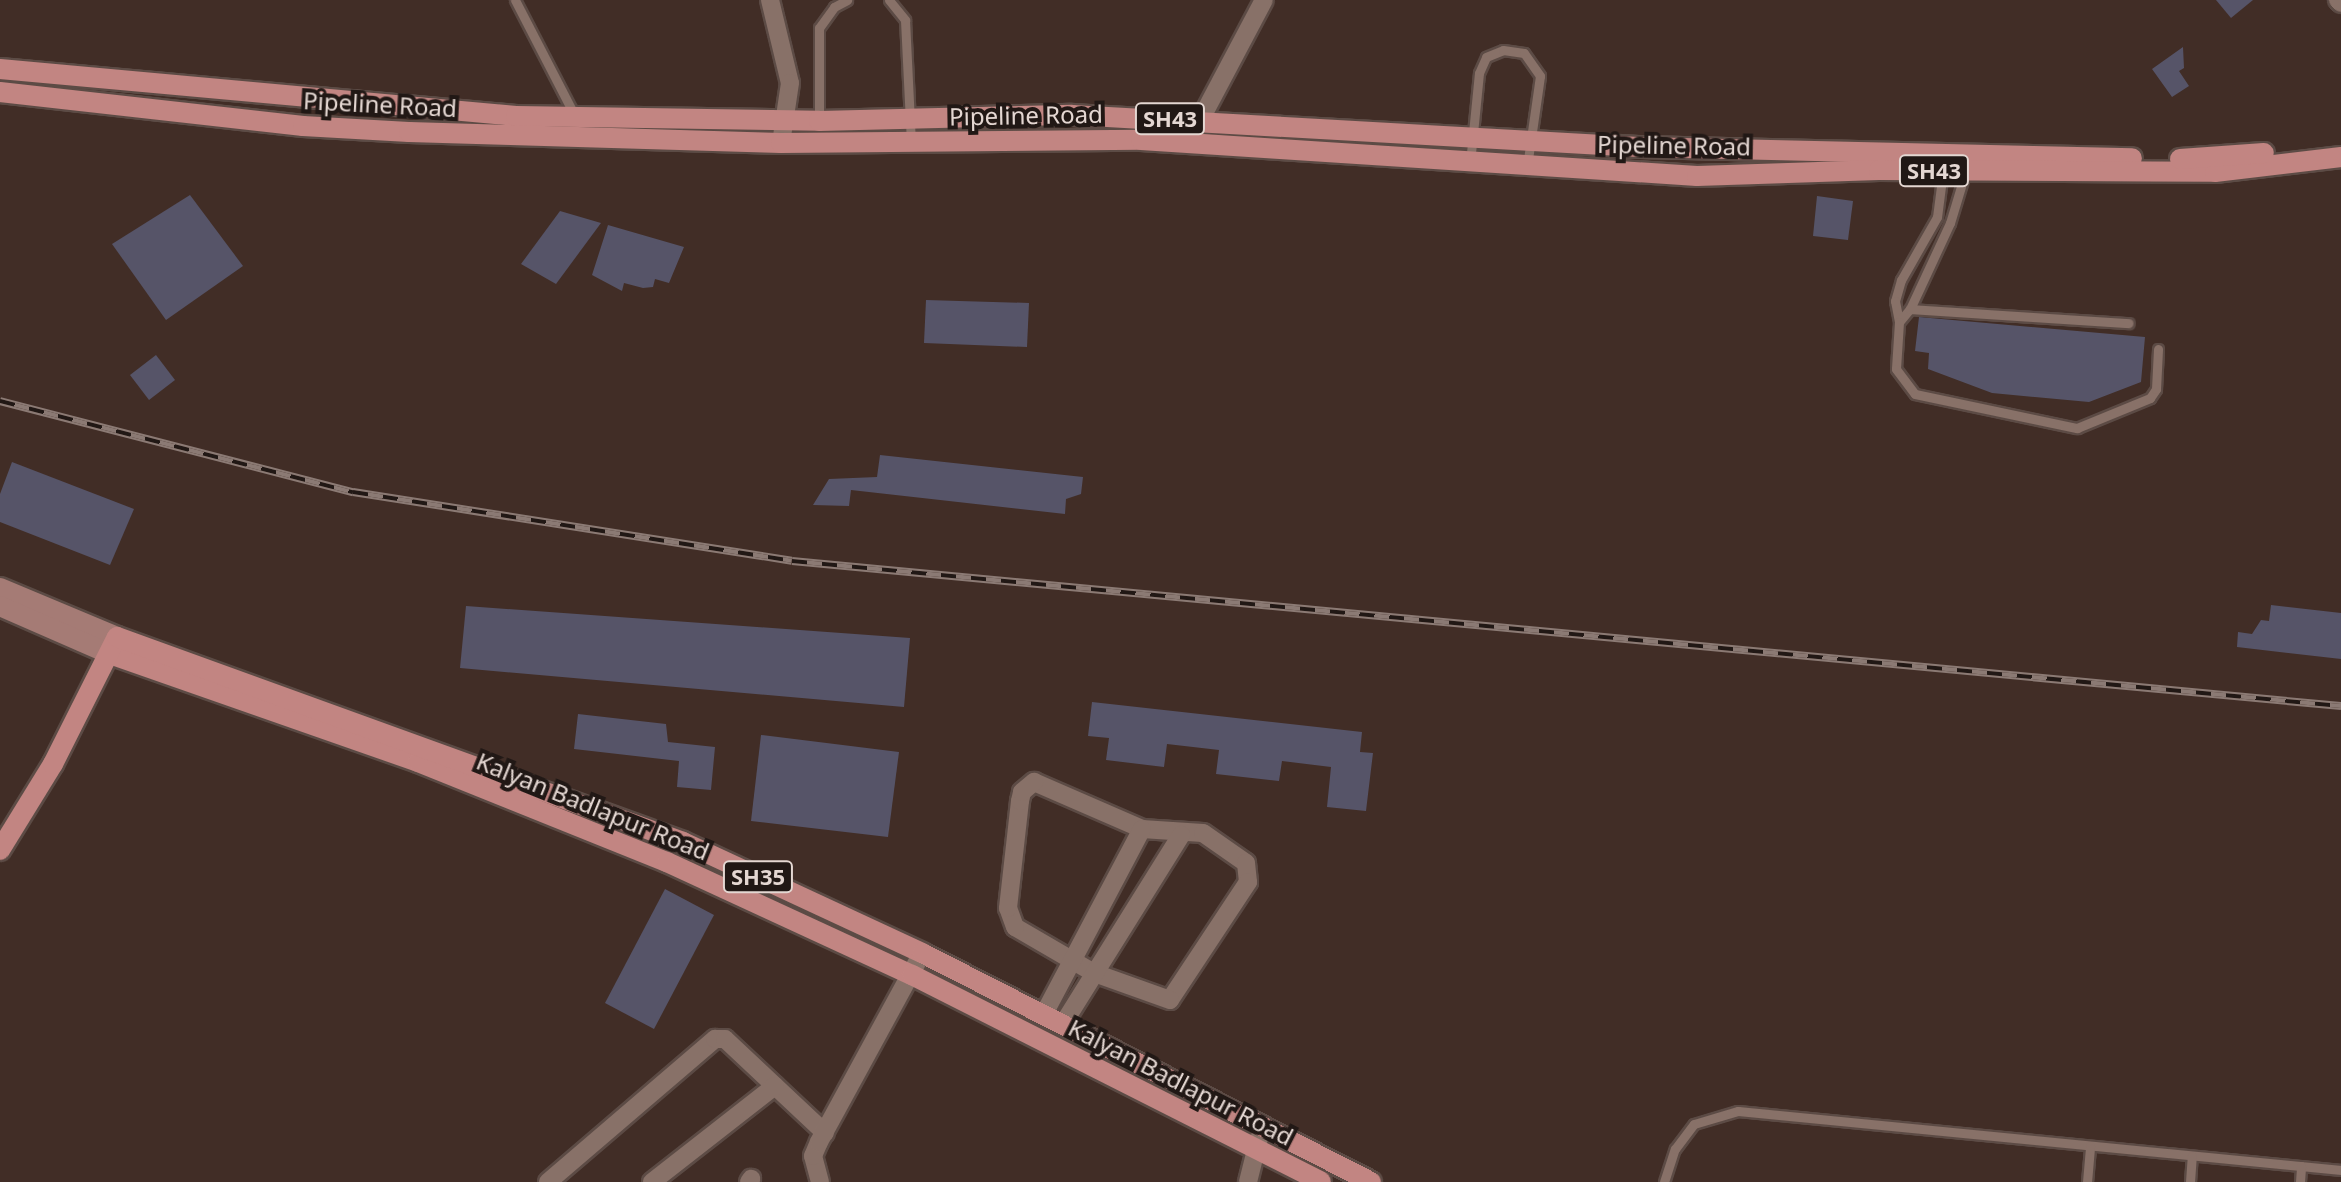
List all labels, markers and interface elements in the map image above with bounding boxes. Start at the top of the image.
street label: Pipeline Road [303,86,457,122]
street label: Pipeline Road [949,99,1103,131]
road number: SH43 [1134,101,1206,137]
street label: Pipeline Road [1597,129,1751,161]
road number: SH43 [1898,153,1970,189]
street label: Kalyan Badlapur Road [473,746,713,866]
road number: SH35 [722,859,794,895]
street label: Kalyan Badlapur Road [1064,1013,1298,1151]

